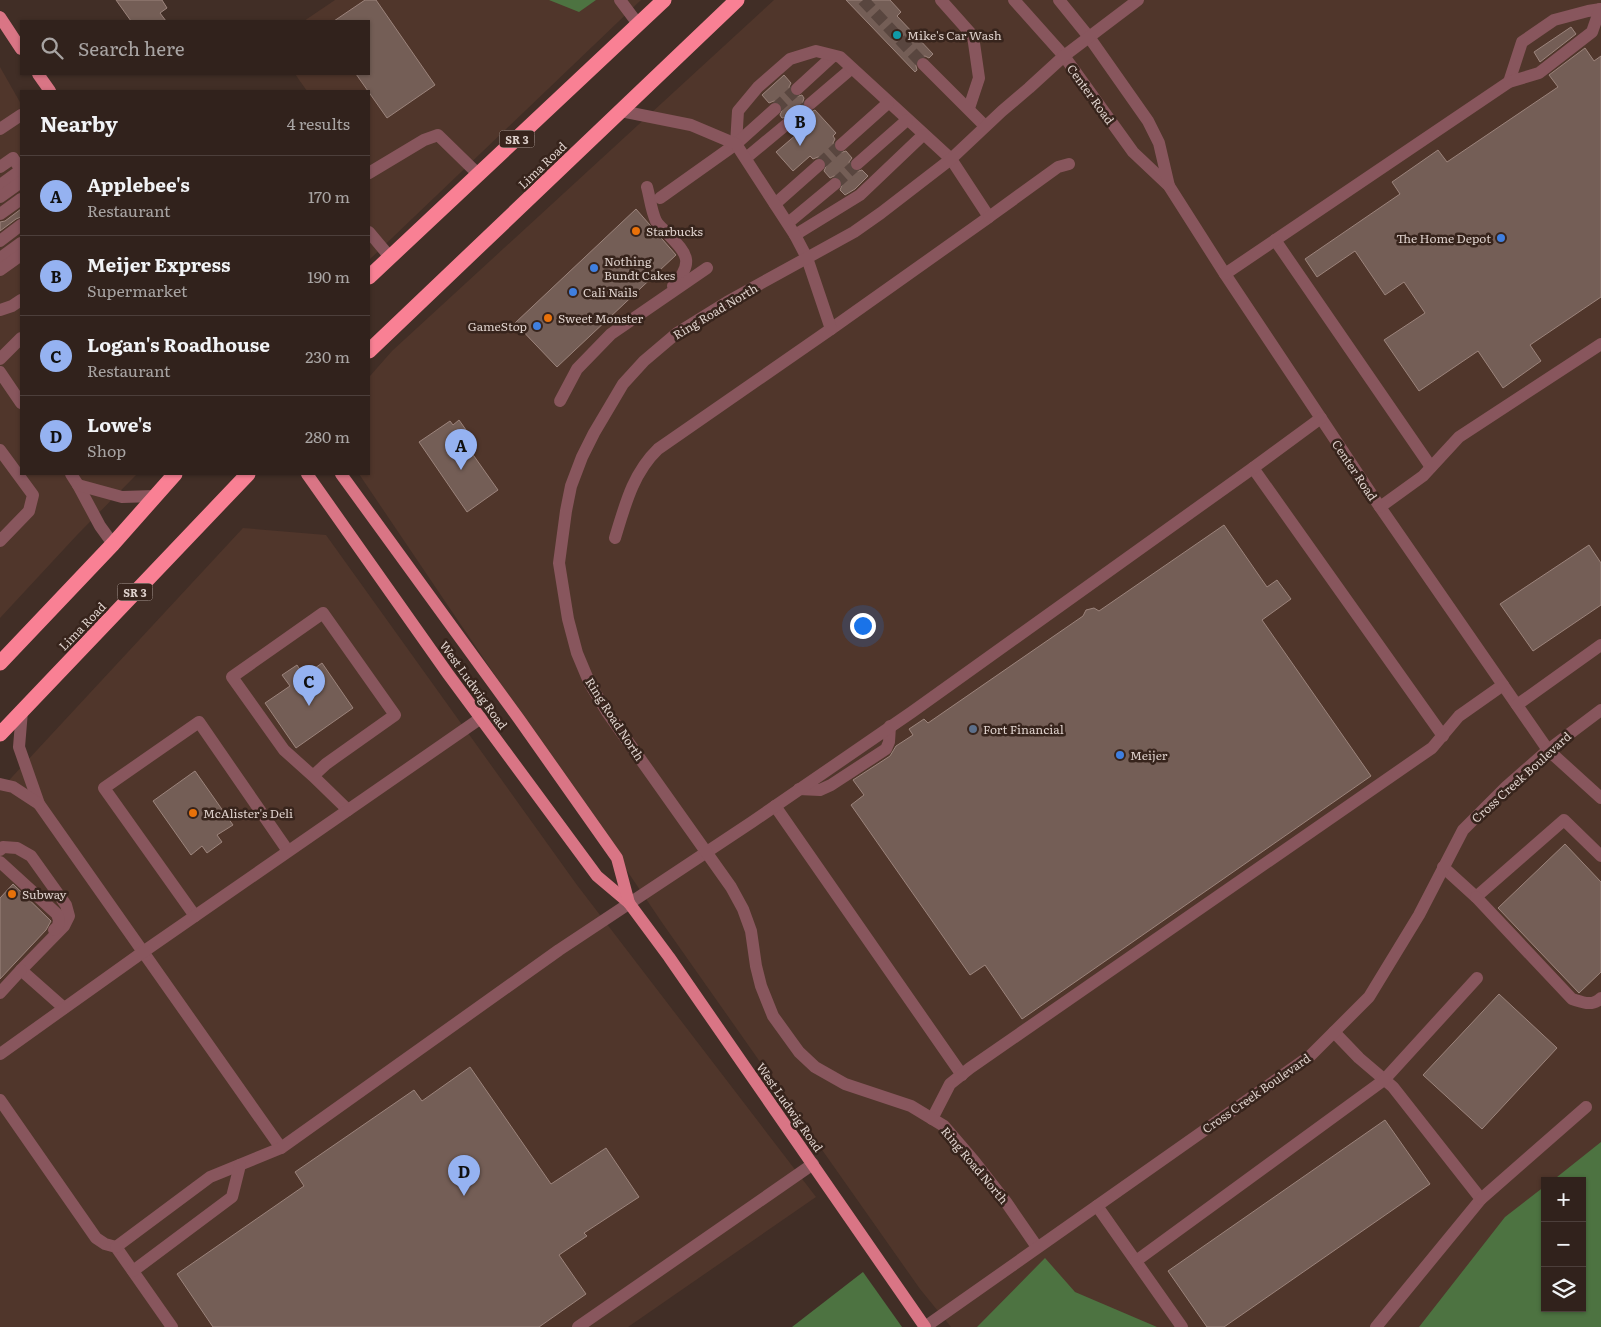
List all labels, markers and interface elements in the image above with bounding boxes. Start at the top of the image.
search box [20,20,370,75]
place label: Mike's Car Wash [907,26,1002,44]
marker: Mike's Car Wash [891,29,903,41]
icon: search [38,34,66,62]
text: Search here [78,34,185,62]
street label: Center Road [1063,60,1119,128]
pin: B [784,105,816,146]
text: Nearby [40,107,118,138]
text: 4 results [287,111,350,135]
road number: SR 3 [500,130,534,148]
street label: Lima Road [514,137,571,193]
text: Applebee's [87,170,190,198]
text: A [50,184,62,208]
text: 170 m [308,184,350,208]
text: Restaurant [87,198,171,222]
place label: Starbucks [646,222,704,240]
marker: Starbucks [630,225,642,237]
place label: The Home Depot [1396,229,1491,247]
marker: The Home Depot [1495,232,1507,244]
text: Meijer Express [87,250,230,278]
place label: Nothing Bundt Cakes [604,252,676,284]
marker: Nothing Bundt Cakes [588,262,600,274]
text: B [50,264,62,288]
text: 190 m [307,264,350,288]
text: Supermarket [87,278,187,302]
street label: Ring Road North [669,279,761,343]
place label: Cali Nails [583,283,638,301]
marker: Cali Nails [567,286,579,298]
place label: Sweet Monster [558,309,643,327]
marker: Sweet Monster [542,312,554,324]
place label: GameStop [468,317,527,335]
marker: GameStop [531,320,543,332]
text: Logan's Roadhouse [87,330,270,358]
text: C [50,344,62,368]
text: 230 m [305,344,350,368]
text: Restaurant [87,358,171,382]
text: Lowe's [87,410,151,438]
text: D [50,424,62,448]
text: 280 m [305,424,350,448]
pin: A [445,429,477,470]
street label: Center Road [1328,436,1382,505]
text: Shop [87,438,126,462]
road number: SR 3 [118,584,152,600]
street label: Lima Road [54,597,110,654]
your location [850,613,876,639]
street label: West Ludwig Road [436,637,513,733]
pin: C [293,665,325,706]
street label: Ring Road North [581,674,649,764]
place label: Fort Financial [983,720,1064,738]
marker: Fort Financial [967,723,979,735]
street label: Cross Creek Boulevard [1467,727,1575,827]
place label: Meijer [1130,746,1168,764]
marker: Meijer [1114,749,1126,761]
place label: McAlister's Deli [203,804,293,822]
marker: McAlister's Deli [187,807,199,819]
place label: Subway [22,885,67,903]
marker: Subway [6,888,18,900]
street label: Cross Creek Boulevard [1198,1048,1314,1137]
street label: West Ludwig Road [752,1059,828,1156]
street label: Ring Road North [937,1122,1013,1208]
pin: D [448,1155,480,1196]
map controls [1541,1177,1586,1312]
button: + [1541,1177,1586,1222]
button: − [1541,1222,1586,1267]
button: layers [1541,1267,1586,1312]

